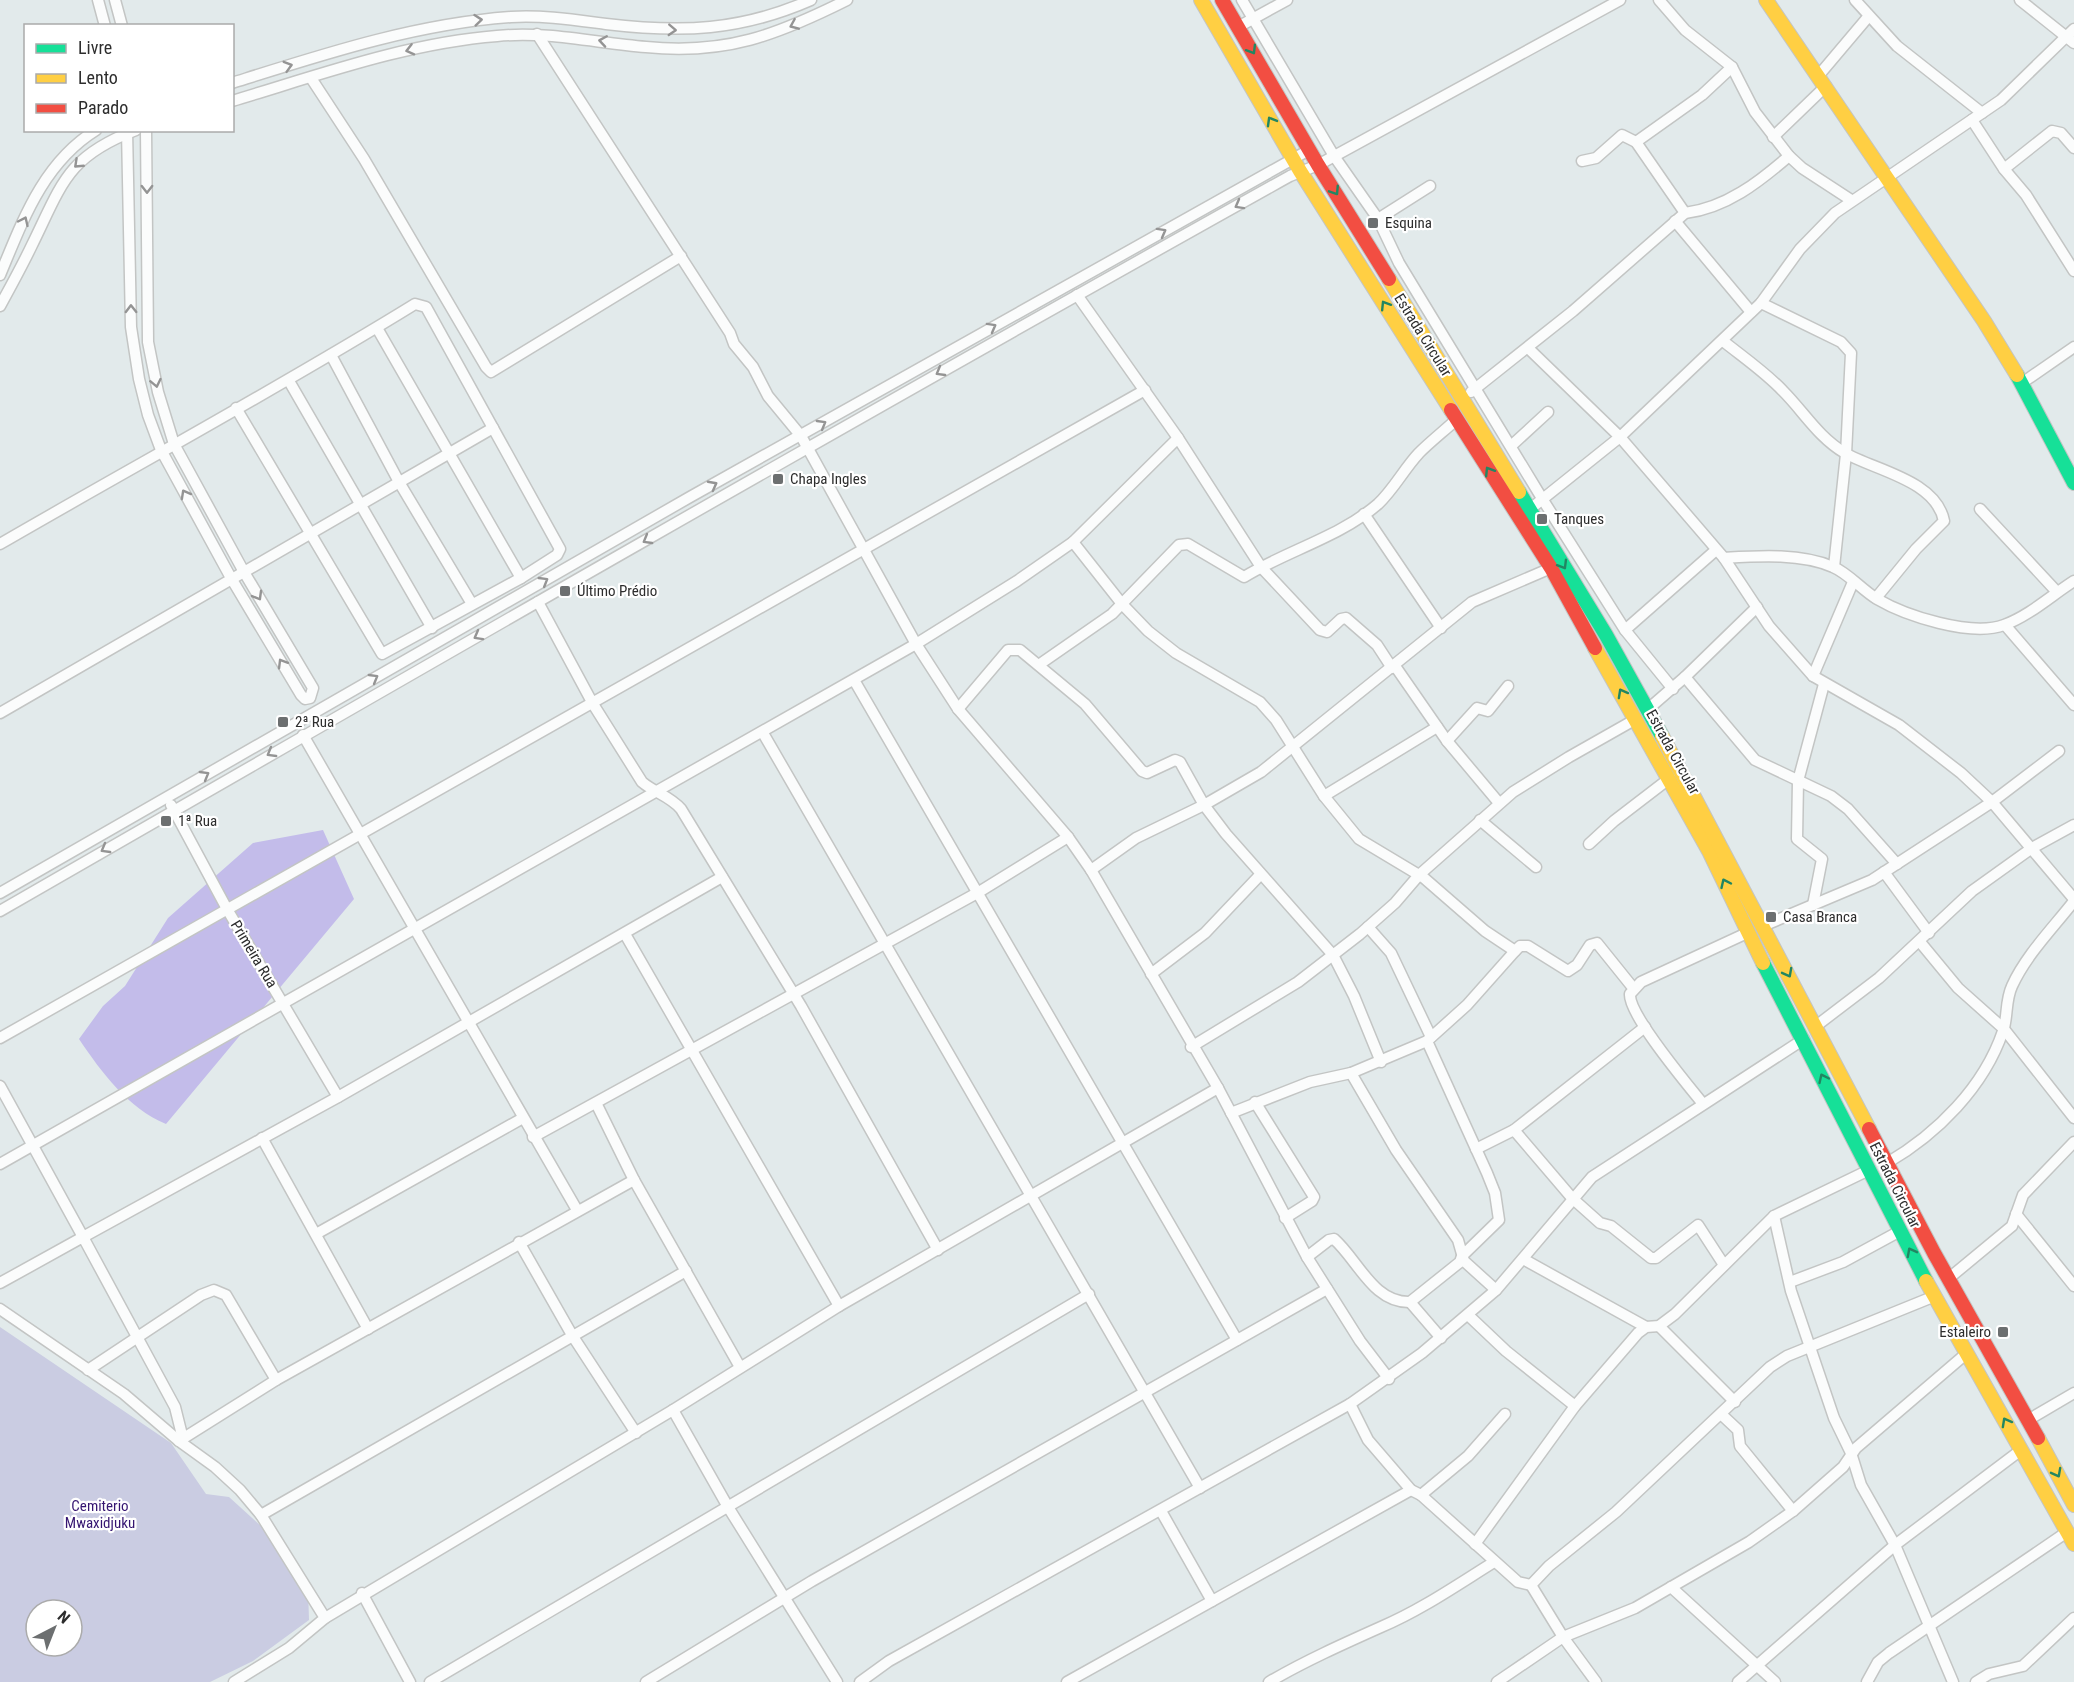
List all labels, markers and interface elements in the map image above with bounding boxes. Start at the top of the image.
one-way arrow [473,14,482,27]
one-way arrow [789,18,800,30]
one-way arrow [667,23,676,36]
legend [24,24,234,132]
one-way arrow [598,35,607,47]
text: Livre [78,37,112,58]
one-way arrow [405,43,415,56]
one-way arrow [1244,44,1256,54]
one-way arrow [283,61,293,73]
text: Lento [78,67,118,88]
text: Parado [78,97,128,118]
one-way arrow [1267,117,1278,127]
one-way arrow [75,157,85,168]
one-way arrow [140,184,153,193]
one-way arrow [1328,184,1339,195]
one-way arrow [1235,198,1245,209]
place label: Esquina [1385,214,1432,232]
one-way arrow [16,216,28,227]
marker: Esquina [1366,216,1380,230]
one-way arrow [1156,228,1166,239]
street label: Estrada Circular [1390,290,1456,380]
one-way arrow [1382,301,1393,312]
one-way arrow [125,305,137,314]
one-way arrow [986,323,996,335]
one-way arrow [936,364,946,376]
one-way arrow [149,378,162,388]
one-way arrow [816,419,826,431]
one-way arrow [1485,466,1496,477]
place label: Chapa Ingles [790,470,867,488]
marker: Chapa Ingles [771,472,785,486]
one-way arrow [707,481,717,492]
one-way arrow [181,490,192,500]
place label: Tanques [1554,510,1604,528]
marker: Tanques [1535,512,1549,526]
one-way arrow [643,533,653,544]
one-way arrow [1556,559,1568,569]
one-way arrow [538,577,548,589]
place label: Último Prédio [577,582,657,600]
marker: Último Prédio [558,584,572,598]
one-way arrow [251,590,263,600]
one-way arrow [474,629,484,641]
one-way arrow [277,659,289,669]
one-way arrow [368,674,378,685]
one-way arrow [1618,689,1629,700]
street label: Estrada Circular [1642,707,1704,798]
place label: 2ª Rua [295,713,334,731]
marker: 2ª Rua [276,715,290,729]
one-way arrow [267,746,278,757]
one-way arrow [199,771,209,782]
place label: 1ª Rua [178,812,217,830]
marker: 1ª Rua [159,814,173,828]
one-way arrow [101,842,111,853]
one-way arrow [1720,879,1732,890]
place label: Casa Branca [1783,908,1857,926]
marker: Casa Branca [1764,910,1778,924]
street label: Primeira Rua [227,917,281,991]
one-way arrow [1781,967,1792,977]
one-way arrow [1818,1073,1830,1084]
street label: Estrada Circular [1866,1139,1925,1231]
one-way arrow [1907,1248,1918,1258]
place label: Estaleiro [1939,1323,1991,1341]
marker: Estaleiro [1996,1325,2010,1339]
one-way arrow [2001,1418,2013,1428]
one-way arrow [2050,1467,2061,1477]
park label: Cemiterio Mwaxidjuku [65,1497,135,1532]
north arrow [24,1598,84,1658]
text: N [54,1607,74,1628]

